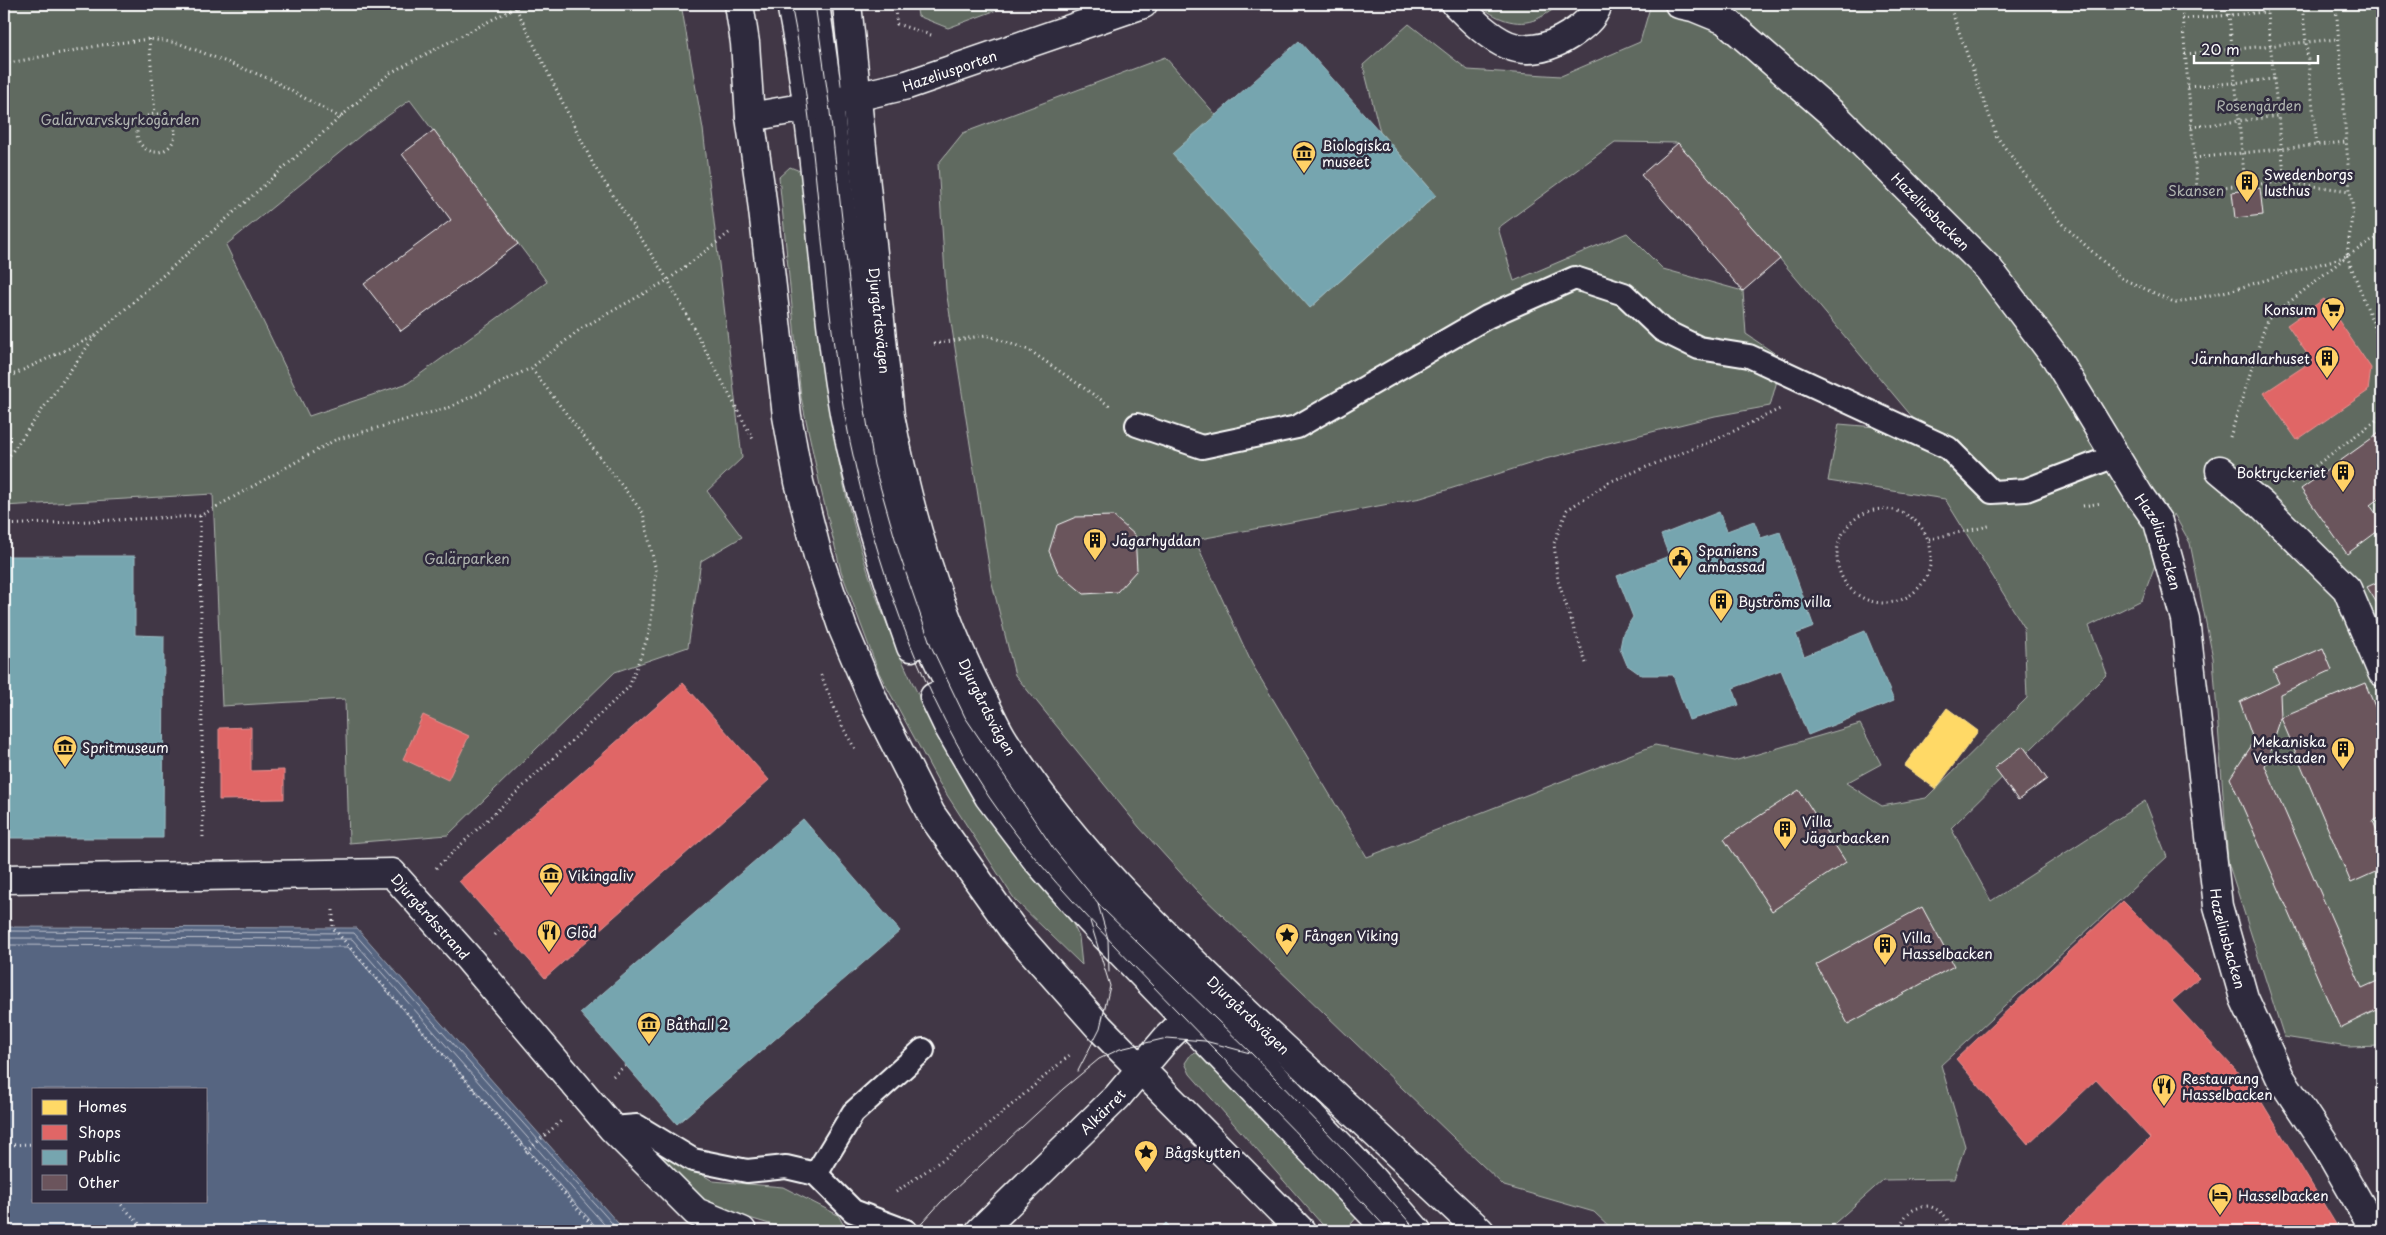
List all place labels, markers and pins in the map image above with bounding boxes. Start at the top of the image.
place label: Biologiska museet [1322,135,1391,172]
museum icon: Biologiska museet [1291,140,1317,174]
place label: Swedenborgs lusthus [2264,164,2353,201]
building icon: Swedenborgs lusthus [2234,169,2260,203]
supermarket icon: Konsum [2320,296,2346,330]
place label: Konsum [2264,299,2316,320]
building icon: Järnhandlarhuset [2314,345,2340,379]
place label: Järnhandlarhuset [2191,348,2310,369]
building icon: Boktryckeriet [2330,459,2356,493]
place label: Boktryckeriet [2236,462,2326,483]
building icon: Jägarhyddan [1082,527,1108,561]
place label: Jägarhyddan [1112,530,1201,551]
place label: Spaniens ambassad [1698,540,1765,577]
public building icon: Spaniens ambassad [1667,545,1693,579]
building icon: Byströms villa [1708,588,1734,622]
place label: Byströms villa [1738,591,1832,612]
place label: Mekaniska Verkstaden [2253,731,2326,768]
museum icon: Spritmuseum [52,734,78,768]
building icon: Mekaniska Verkstaden [2330,736,2356,770]
place label: Spritmuseum [82,737,169,758]
place label: Villa Jägarbacken [1802,811,1889,848]
building icon: Villa Jägarbacken [1772,816,1798,850]
museum icon: Vikingaliv [538,862,564,896]
place label: Vikingaliv [568,865,634,886]
restaurant icon: Glöd [536,919,562,953]
place label: Glöd [566,922,597,943]
place icon: Fången Viking [1274,922,1300,956]
place label: Fången Viking [1304,925,1399,946]
place label: Villa Hasselbacken [1902,927,1993,964]
building icon: Villa Hasselbacken [1872,932,1898,966]
museum icon: Båthall 2 [636,1011,662,1045]
place label: Båthall 2 [666,1014,729,1035]
place label: Restaurang Hasselbacken [2182,1068,2273,1105]
restaurant icon: Restaurang Hasselbacken [2151,1073,2177,1107]
place icon: Bågskytten [1133,1139,1159,1173]
place label: Bågskytten [1164,1142,1241,1163]
hotel icon: Hasselbacken [2207,1182,2233,1216]
place label: Hasselbacken [2238,1185,2329,1206]

